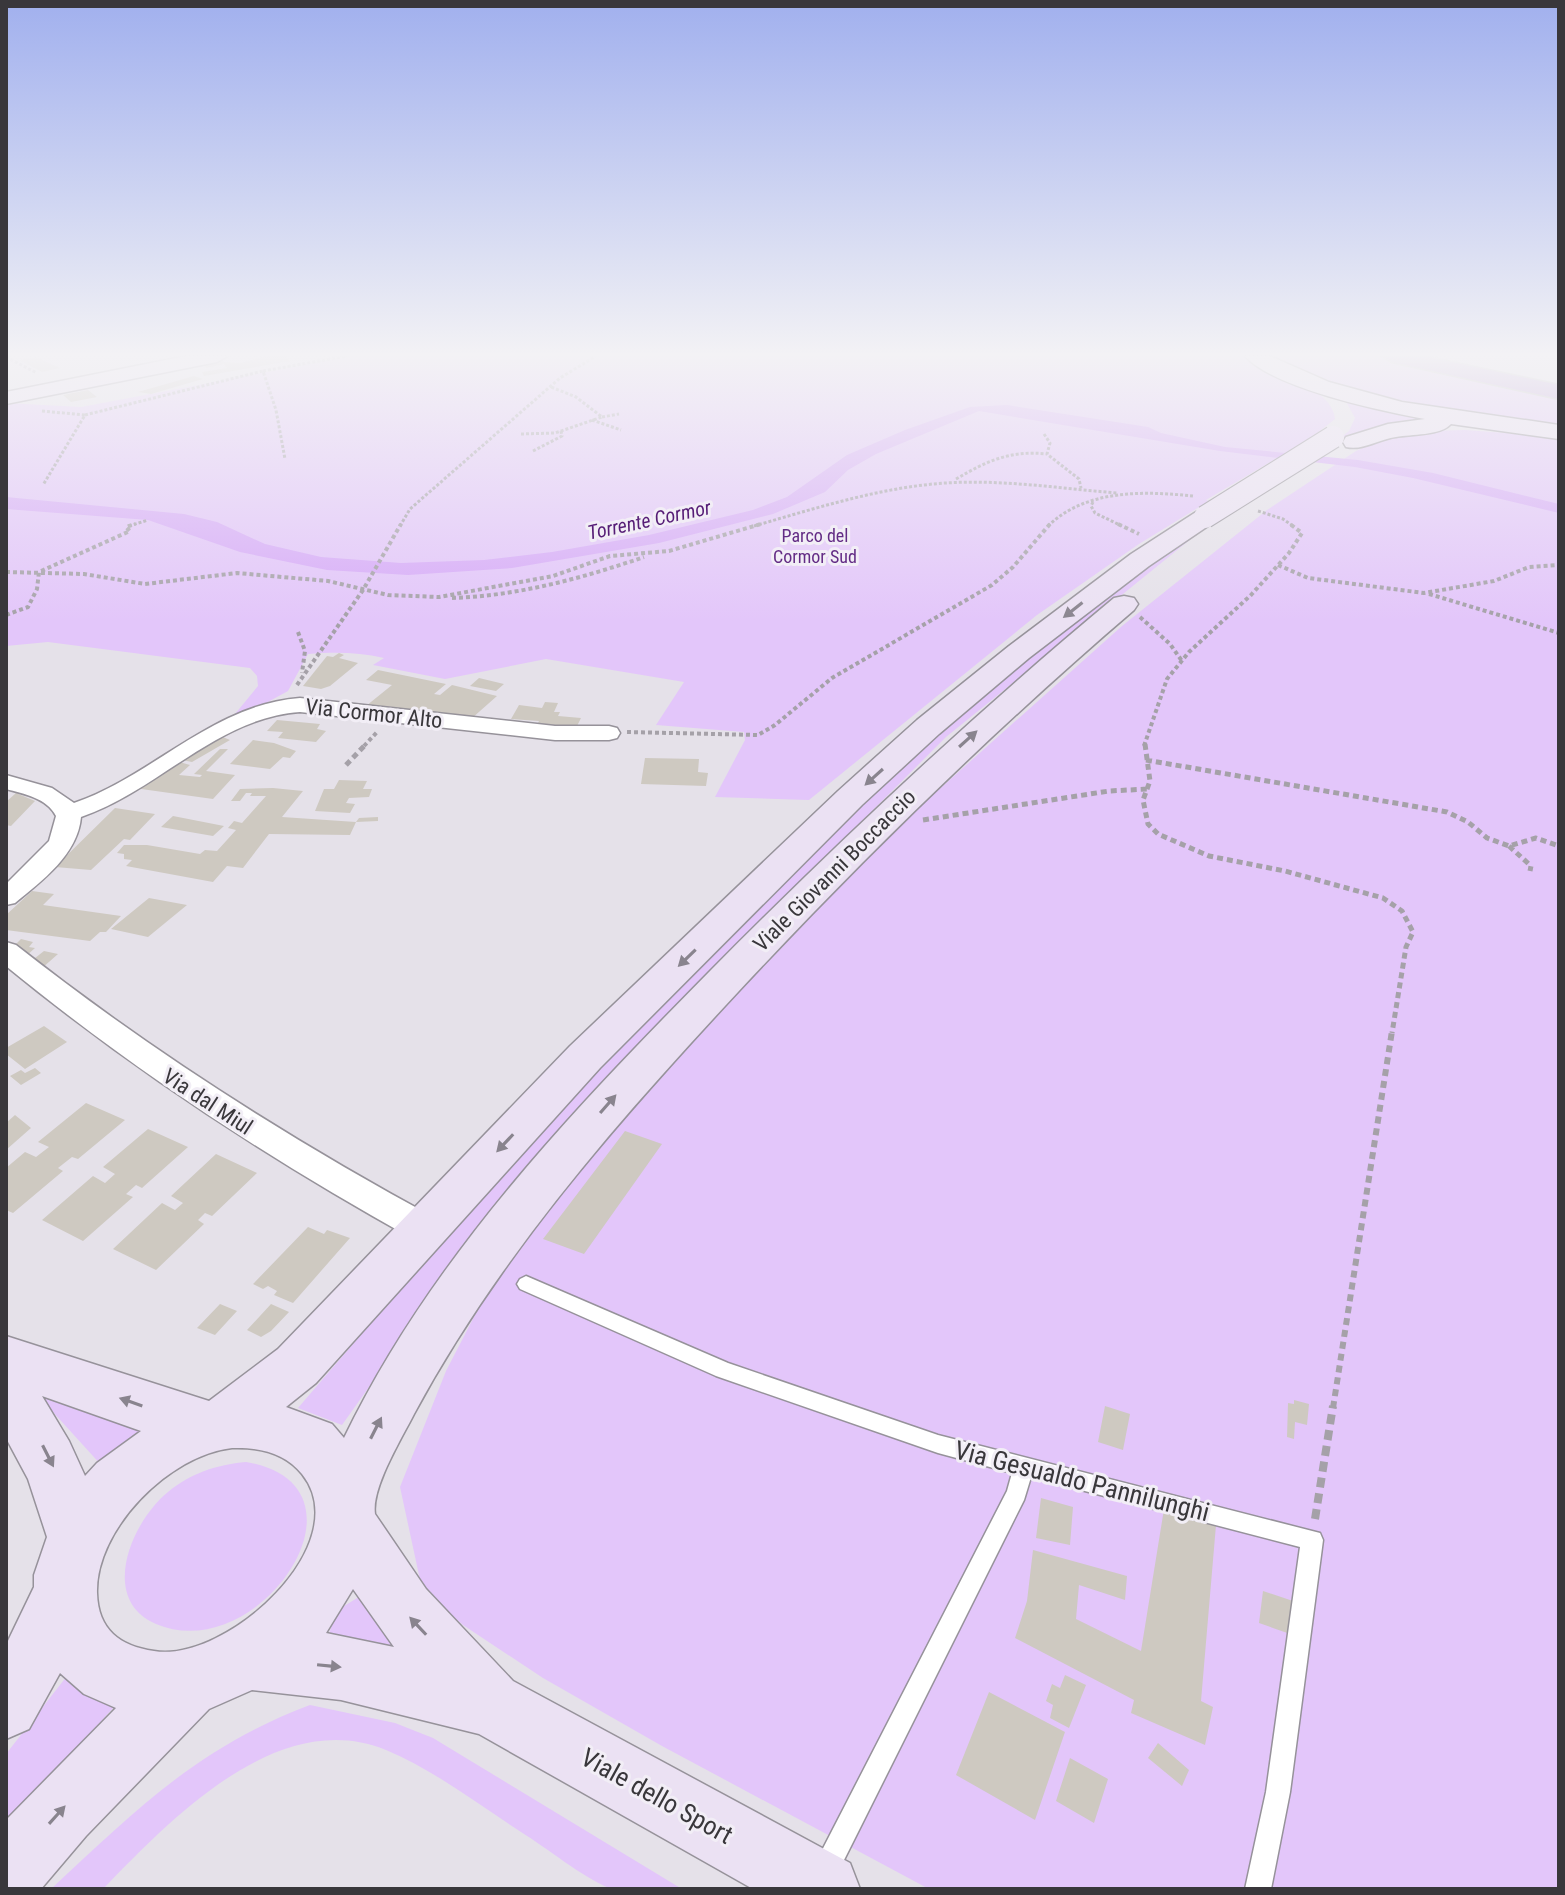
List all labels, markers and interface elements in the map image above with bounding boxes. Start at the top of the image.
water label: Torrente Cormor [585,495,714,545]
park label: Parco del Cormor Sud [773,525,857,567]
one-way arrow [1063,602,1083,618]
street label: Via Cormor Alto [304,694,444,733]
one-way arrow [957,731,977,748]
one-way arrow [864,768,883,786]
street label: Viale Giovanni Boccaccio [748,784,921,957]
one-way arrow [678,948,697,966]
street label: Via dal Miul [158,1063,257,1140]
one-way arrow [599,1094,617,1113]
one-way arrow [496,1134,514,1153]
one-way arrow [119,1396,143,1408]
one-way arrow [369,1416,382,1439]
street label: Via Gesualdo Pannilunghi [951,1435,1213,1527]
one-way arrow [41,1445,54,1468]
one-way arrow [409,1617,427,1636]
one-way arrow [317,1659,342,1672]
street label: Viale dello Sport [576,1742,738,1850]
one-way arrow [48,1806,65,1826]

